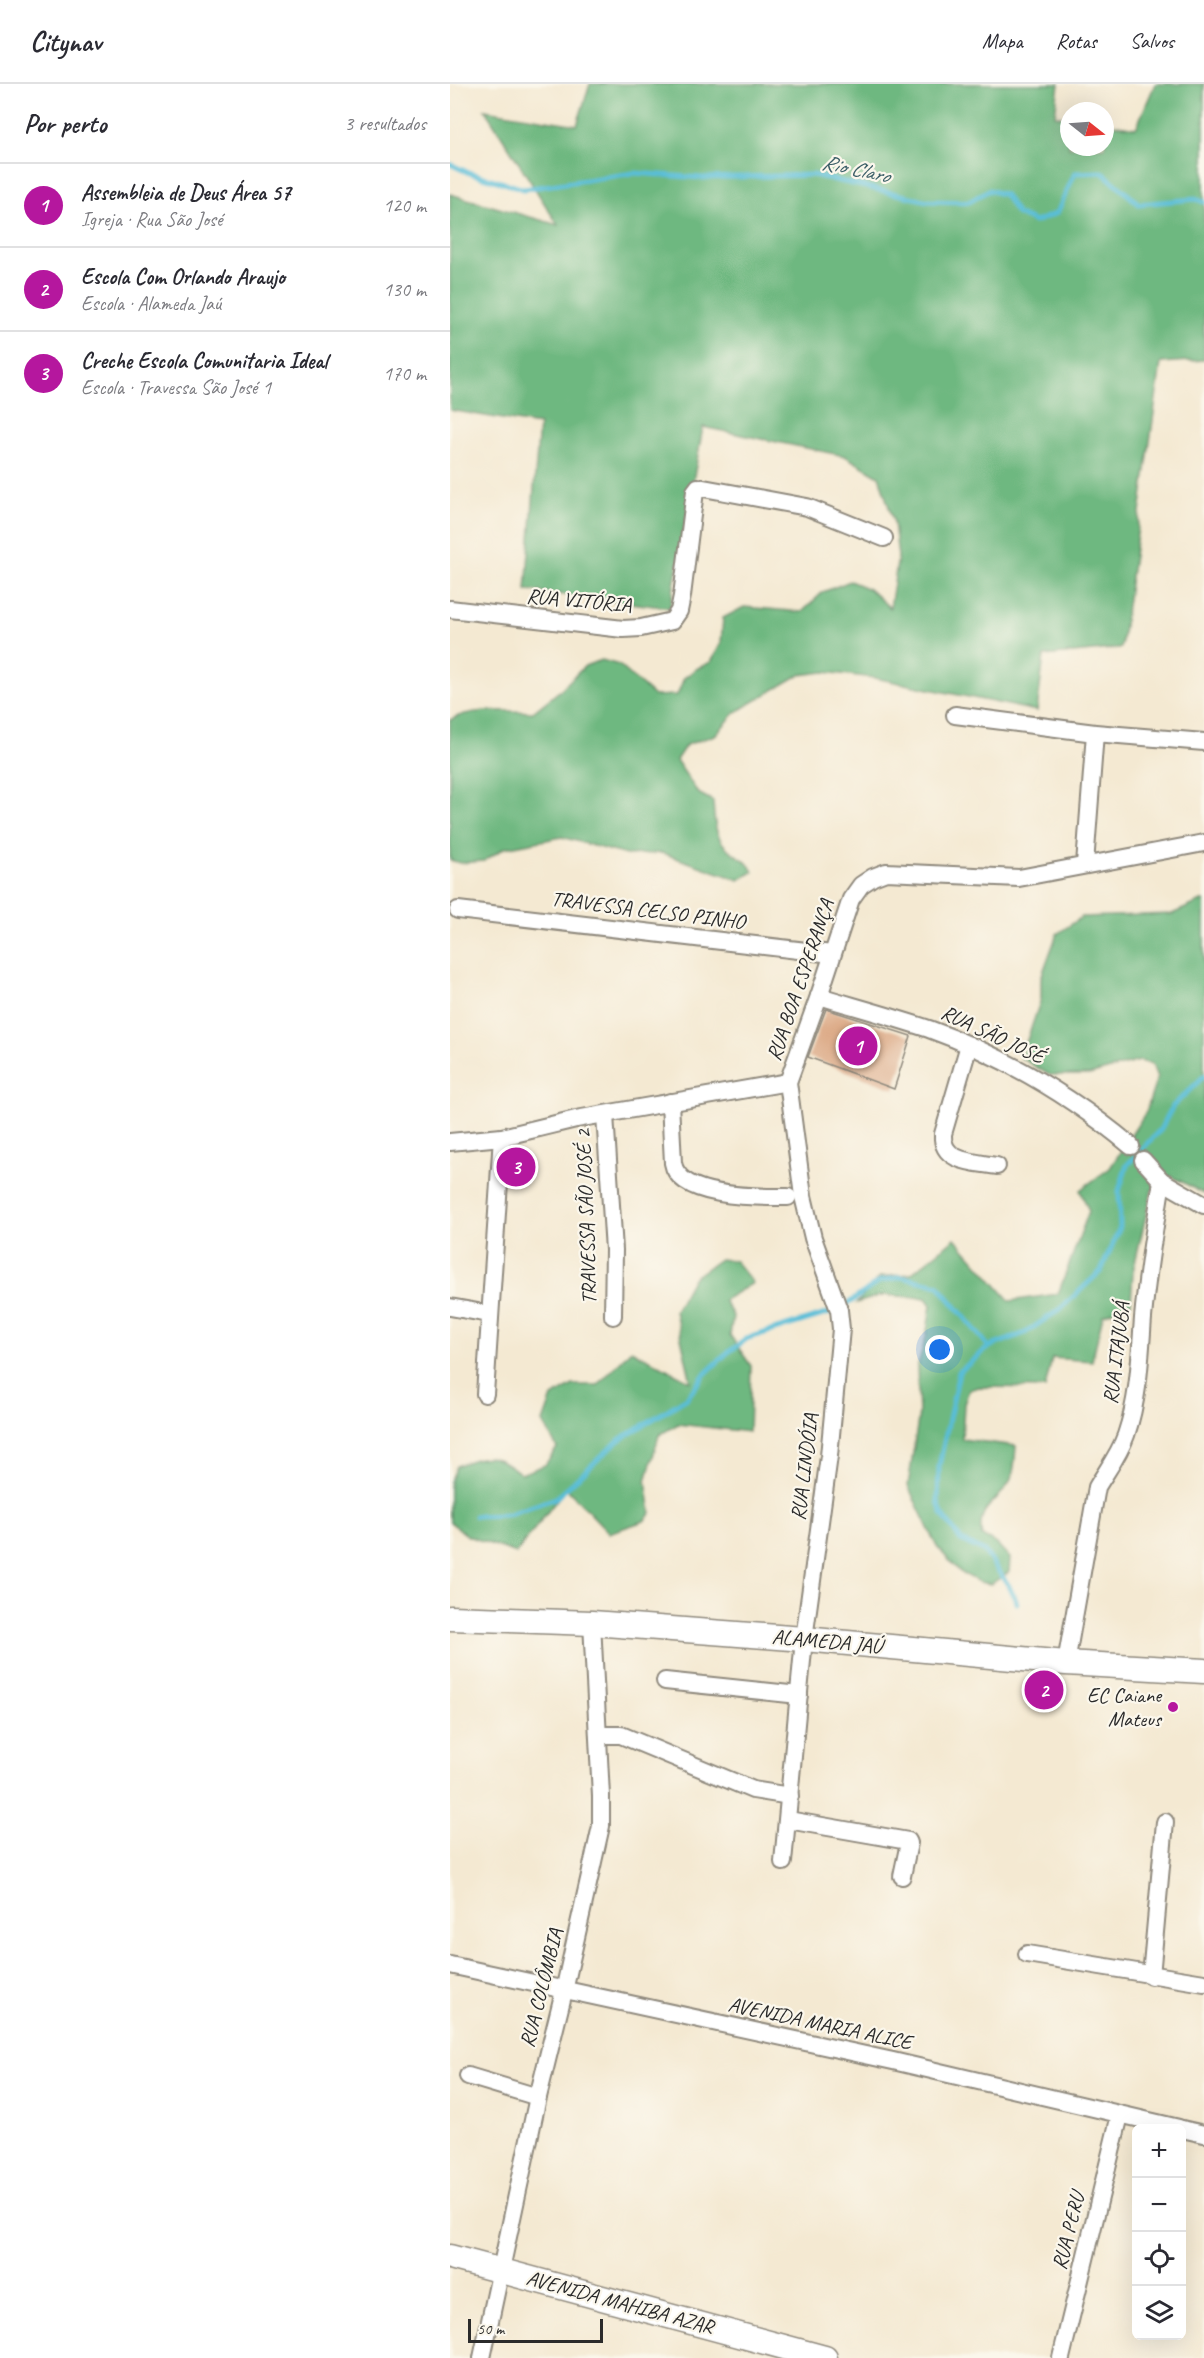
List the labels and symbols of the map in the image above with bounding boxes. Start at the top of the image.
north arrow [1060,102,1114,156]
water label: Rio Claro [820,148,895,190]
street label: RUA VITÓRIA [525,582,633,618]
street label: TRAVESSA CELSO PINHO [550,885,749,935]
street label: RUA BOA ESPERANÇA [760,895,840,1064]
street label: RUA SÃO JOSÉ [937,999,1051,1070]
pin: 1 [838,1024,878,1068]
street label: TRAVESSA SÃO JOSÉ 2 [570,1127,602,1305]
pin: 3 [496,1144,536,1190]
street label: RUA ITAJUBÁ [1097,1298,1135,1405]
your location [925,1335,954,1364]
street label: RUA LINDÓIA [785,1412,823,1522]
street label: ALAMEDA JAÚ [771,1623,887,1659]
pin: 2 [1024,1668,1064,1712]
place label: EC Caiane Mateus [1087,1682,1163,1732]
marker: EC Caiane Mateus [1166,1700,1180,1714]
street label: RUA COLÔMBIA [514,1926,568,2050]
street label: AVENIDA MARIA ALICE [726,1991,917,2056]
street label: RUA PERU [1046,2186,1091,2272]
street label: AVENIDA MAHIBA AZAR [524,2265,719,2340]
scale bar [468,2316,603,2344]

